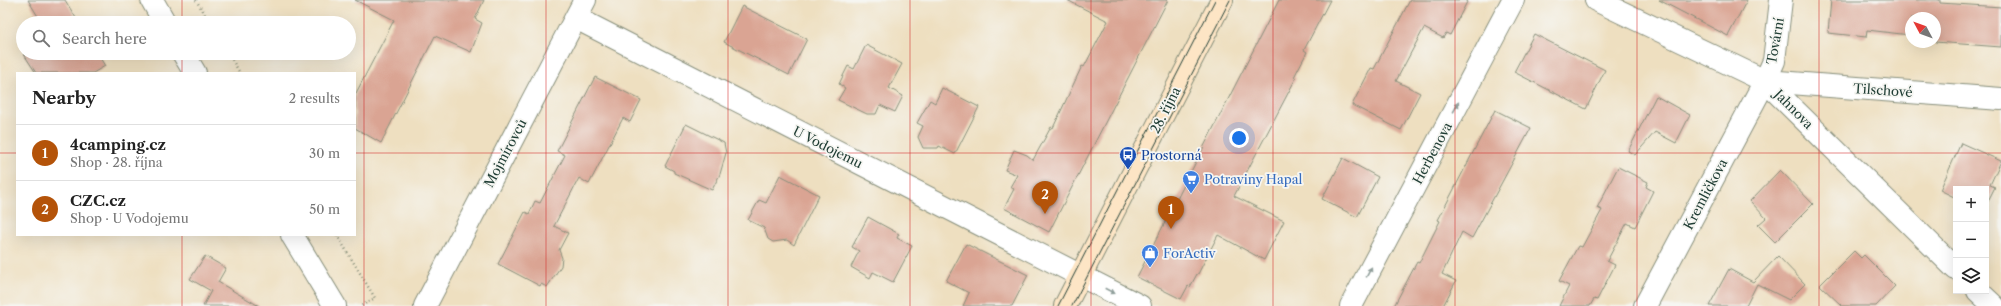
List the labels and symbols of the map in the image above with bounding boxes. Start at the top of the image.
north arrow [1905,12,1941,48]
street label: Tovární [1763,16,1787,66]
street label: Tilschové [1853,80,1913,100]
street label: 28. října [1146,84,1184,136]
street label: Jahnova [1770,85,1817,132]
one-way arrow [1453,101,1459,113]
street label: Mojmírovců [480,116,530,190]
street label: Herbenova [1409,119,1455,187]
street label: U Vodojemu [790,123,866,171]
your location [1229,128,1249,148]
bus stop icon: Prostorná [1118,145,1138,170]
place label: Prostorná [1141,147,1202,163]
street label: Kremličkova [1680,156,1730,232]
supermarket icon: Potraviny Hapal [1181,169,1201,194]
place label: Potraviny Hapal [1204,171,1303,187]
pin: 2 [1032,181,1058,214]
pin: 1 [1158,196,1184,229]
shop icon: ForActiv [1140,243,1160,268]
place label: ForActiv [1163,245,1217,261]
one-way arrow [1366,266,1372,277]
one-way arrow [1105,287,1116,294]

